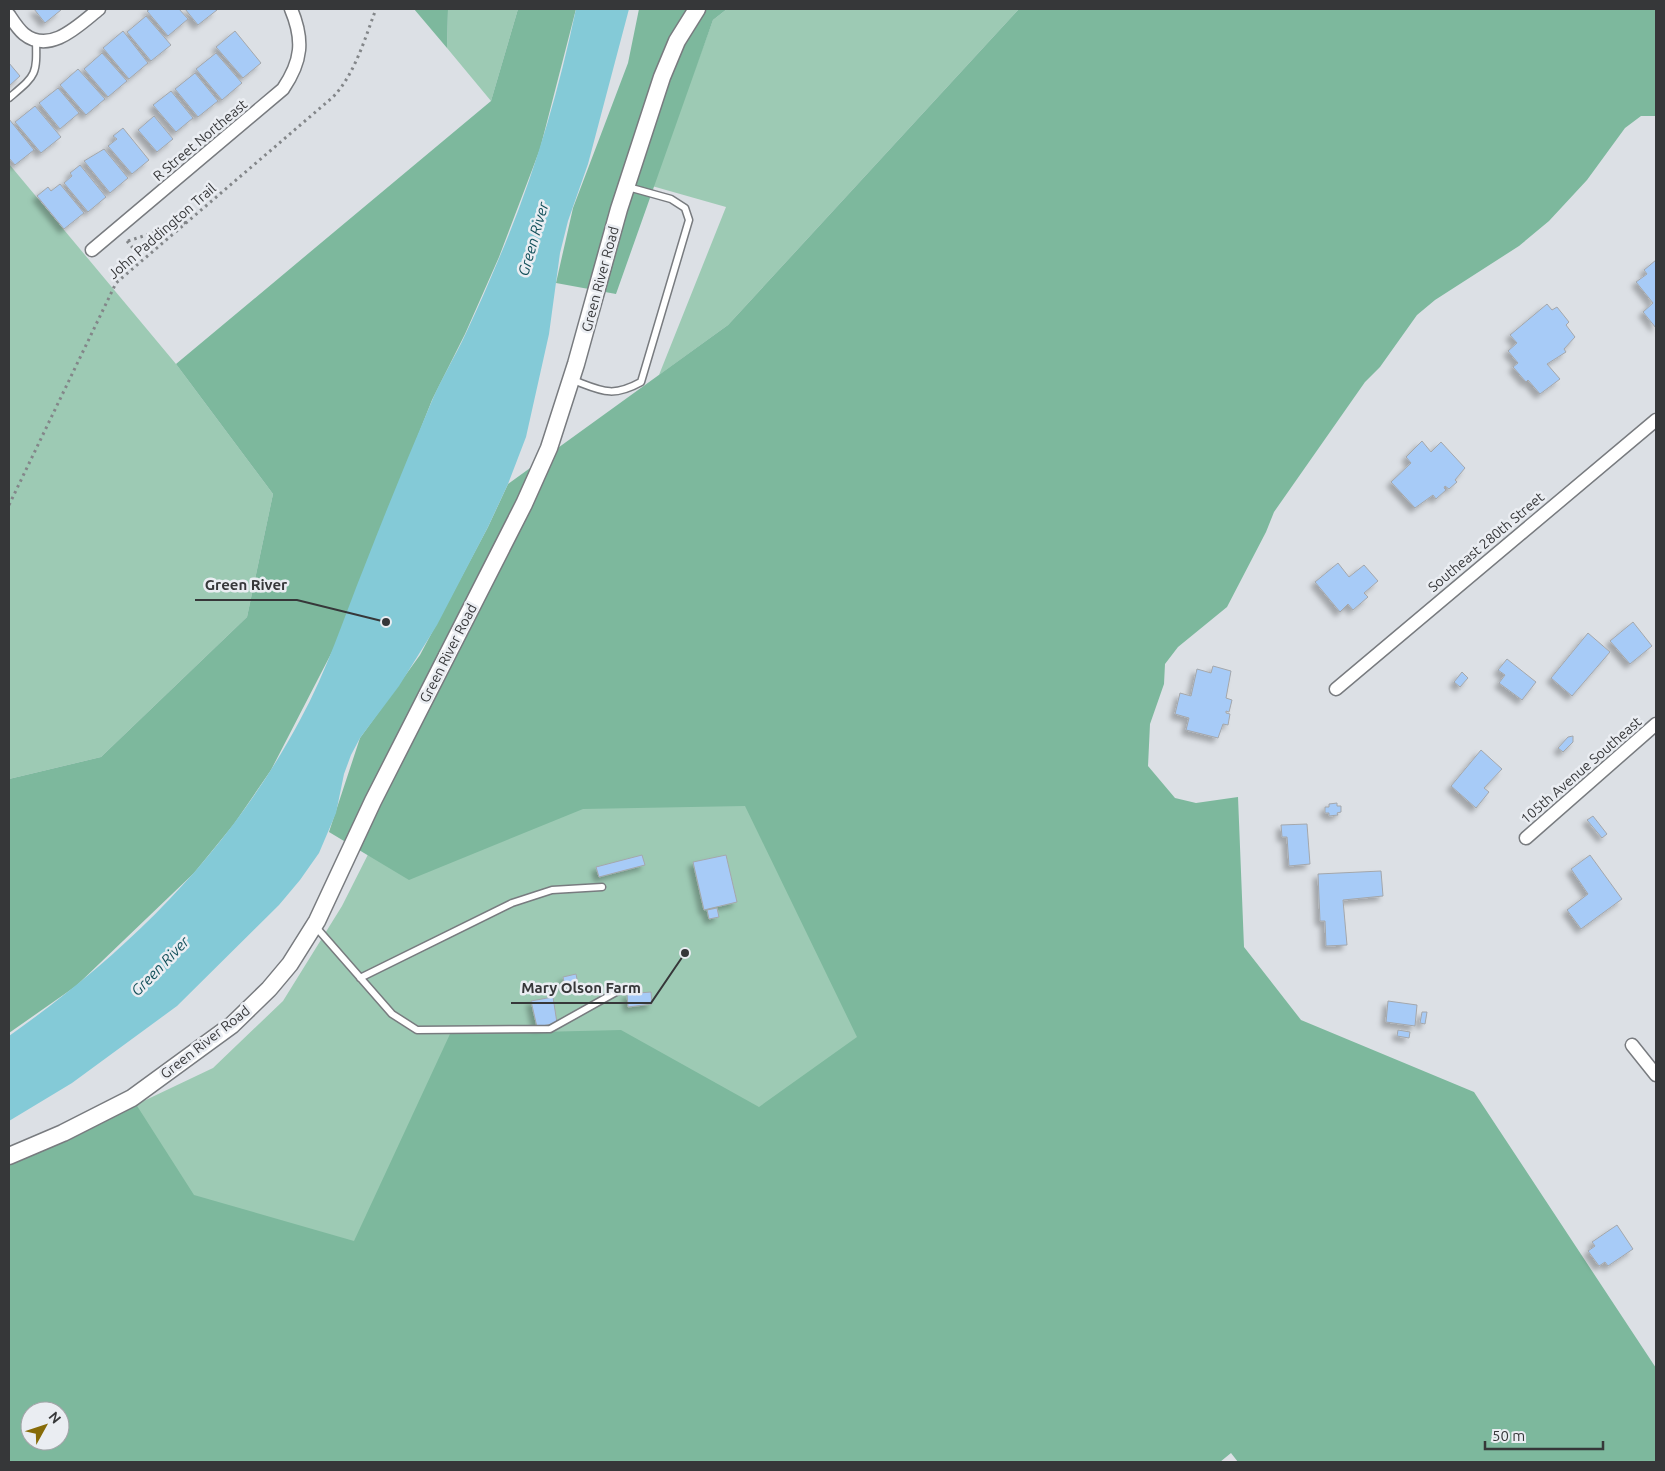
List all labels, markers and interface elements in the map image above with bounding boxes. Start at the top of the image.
street label: R Street Northeast [150,96,251,184]
street label: John Paddington Trail [105,180,219,282]
water label: Green River [514,199,552,278]
street label: Green River Road [578,224,622,334]
street label: Southeast 280th Street [1425,489,1548,595]
callout: Green River [195,570,297,600]
text: Green River [205,576,288,593]
street label: Green River Road [416,601,480,705]
street label: 105th Avenue Southeast [1518,713,1645,827]
water label: Green River [128,932,193,999]
callout: Mary Olson Farm [511,973,651,1003]
text: Mary Olson Farm [521,979,641,996]
street label: Green River Road [157,1002,253,1082]
north arrow [20,1401,70,1451]
text: N [45,1408,64,1427]
scale bar [1485,1418,1602,1450]
text: 50 m [1492,1427,1525,1444]

